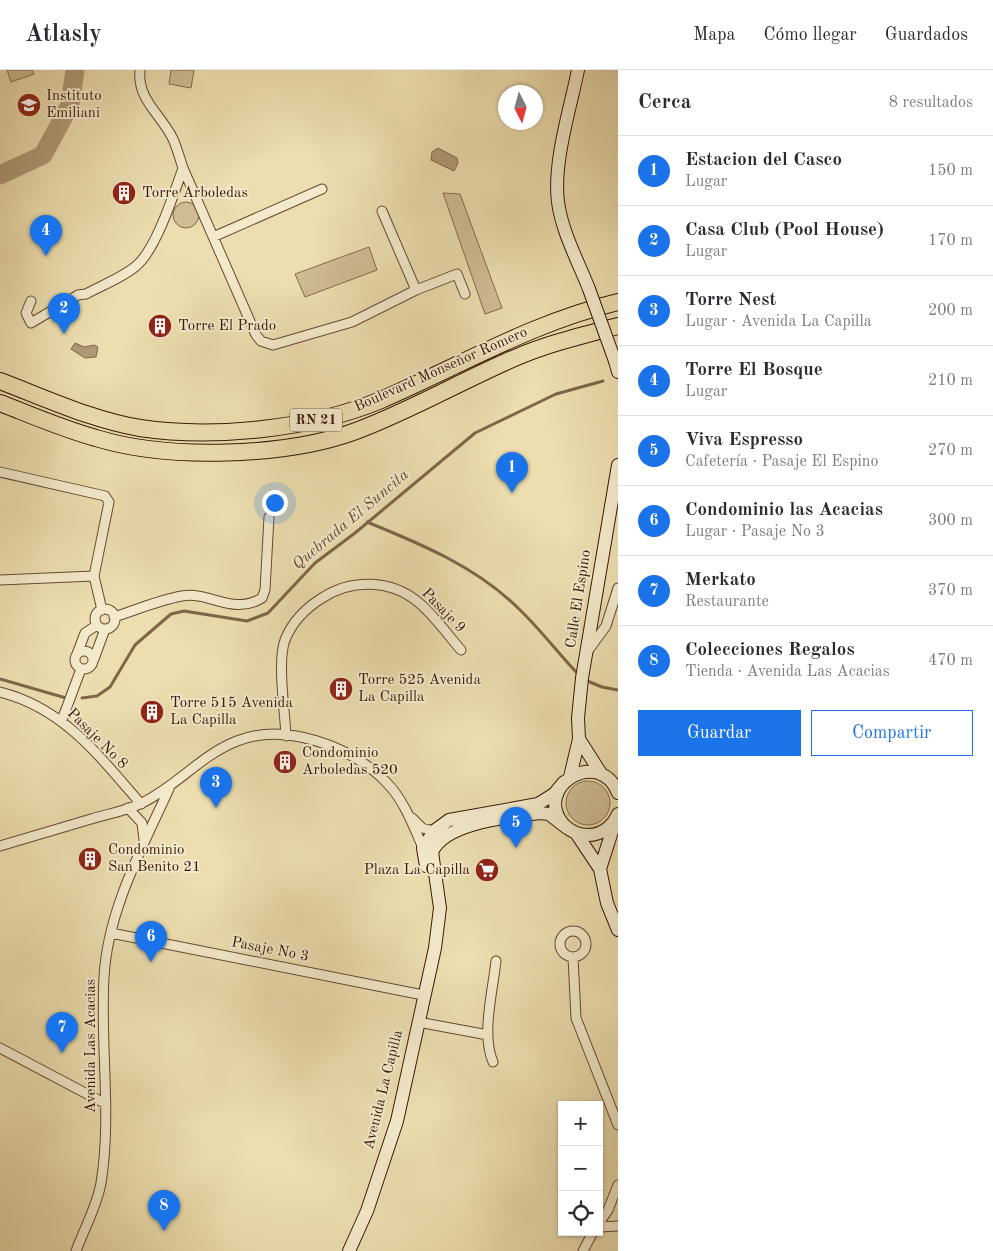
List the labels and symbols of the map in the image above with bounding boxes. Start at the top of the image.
north arrow [498,85,543,130]
place label: Instituto Emiliani [46,89,102,121]
school or university icon: Instituto Emiliani [16,92,42,118]
building icon: Torre Arboledas [111,180,137,206]
place label: Torre Arboledas [142,186,248,201]
pin: 4 [30,215,62,256]
pin: 2 [48,293,80,334]
building icon: Torre El Prado [147,313,173,339]
place label: Torre El Prado [178,319,276,334]
street label: Boulevard Monseñor Romero [352,325,530,415]
road number: RN 21 [290,408,342,432]
pin: 1 [496,452,528,493]
water label: Quebrada El Suncita [290,467,412,573]
your location [262,490,288,516]
street label: Calle El Espino [564,549,594,649]
street label: Pasaje 9 [418,586,468,636]
place label: Torre 525 Avenida La Capilla [358,673,481,705]
building icon: Torre 525 Avenida La Capilla [328,676,354,702]
place label: Torre 515 Avenida La Capilla [170,696,293,728]
building icon: Torre 515 Avenida La Capilla [139,699,165,725]
street label: Pasaje No 8 [64,706,130,772]
place label: Condominio Arboledas 520 [302,746,398,778]
building icon: Condominio Arboledas 520 [272,749,298,775]
pin: 3 [200,767,232,808]
pin: 5 [500,807,532,848]
place label: Condominio San Benito 21 [108,843,201,875]
building icon: Condominio San Benito 21 [77,846,103,872]
supermarket icon: Plaza La Capilla [474,857,500,883]
place label: Plaza La Capilla [364,863,471,878]
pin: 6 [135,921,167,962]
street label: Pasaje No 3 [230,935,310,965]
street label: Avenida Las Acacias [84,979,99,1113]
pin: 7 [46,1012,78,1053]
street label: Avenida La Capilla [362,1028,406,1151]
pin: 8 [148,1190,180,1231]

